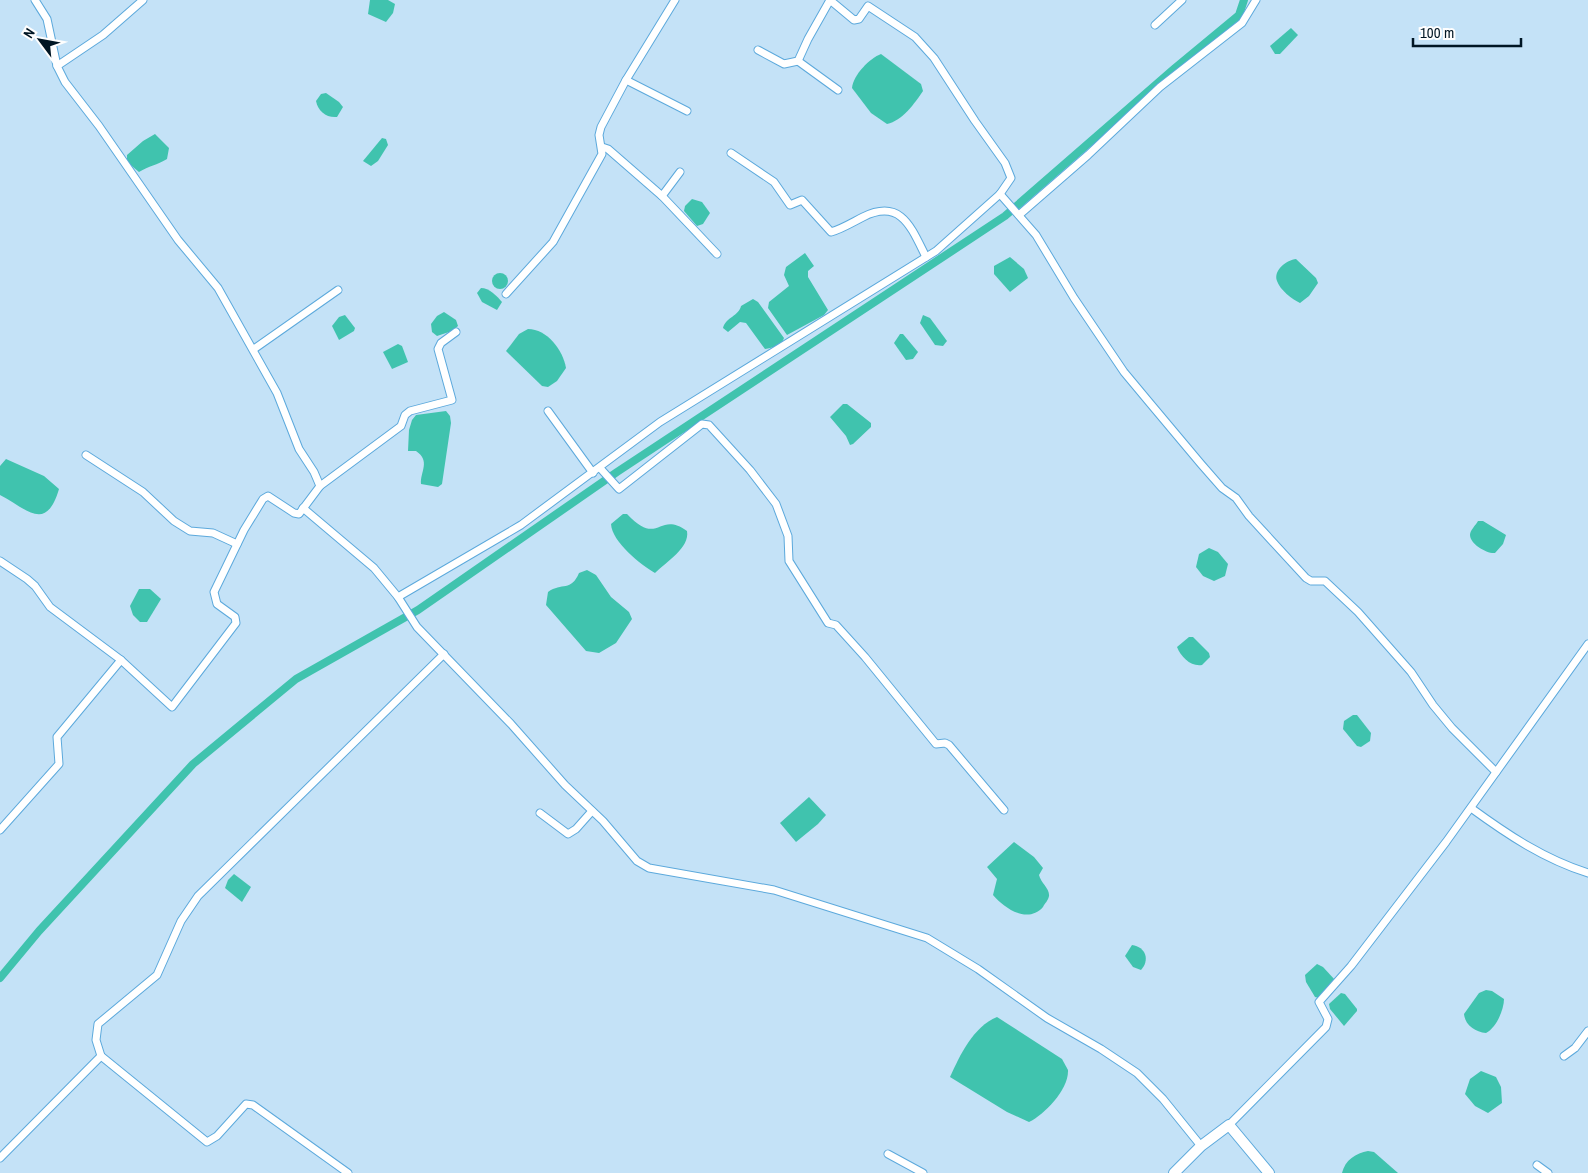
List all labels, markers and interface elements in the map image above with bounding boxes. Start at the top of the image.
north arrow [15,15,65,65]
scale bar [1413,15,1520,47]
text: 100 m [1420,22,1454,43]
text: N [19,25,39,41]

